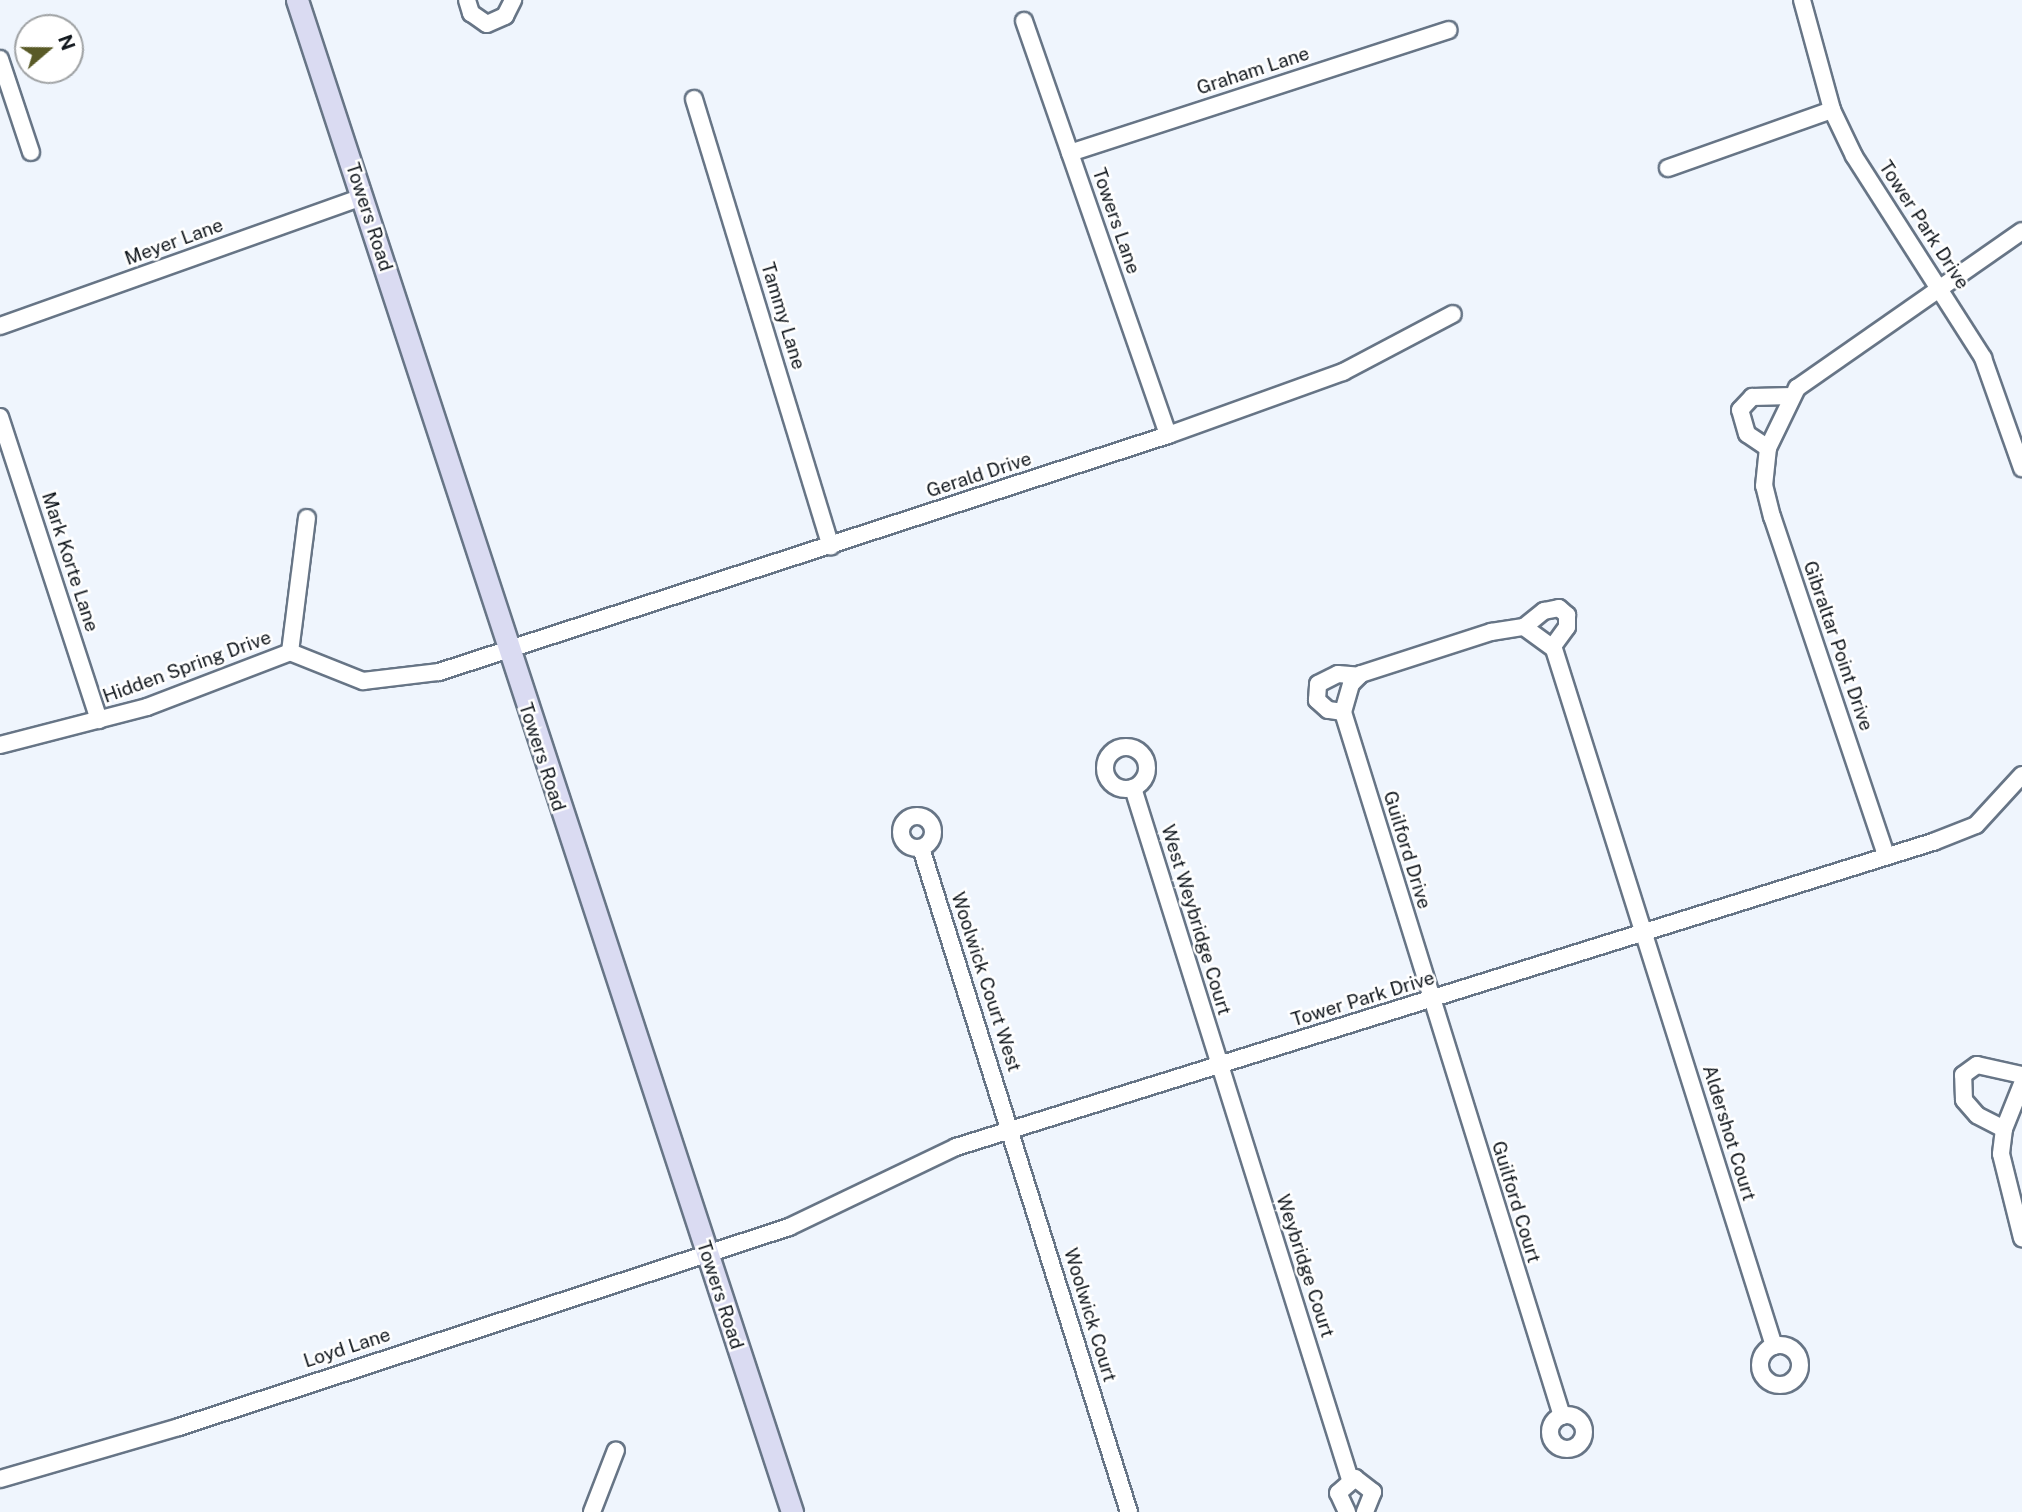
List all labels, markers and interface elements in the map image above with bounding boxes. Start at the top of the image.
north arrow [14,14,84,84]
text: N [54,32,80,53]
street label: Graham Lane [1194,42,1312,100]
street label: Tower Park Drive [1874,156,1974,294]
street label: Towers Road [341,160,397,274]
street label: Towers Lane [1087,165,1145,277]
street label: Meyer Lane [122,214,226,270]
street label: Tammy Lane [756,260,810,372]
street label: Gerald Drive [924,447,1034,503]
street label: Mark Korte Lane [37,489,103,635]
street label: Gibraltar Point Drive [1798,558,1878,734]
street label: Hidden Spring Drive [100,626,274,708]
street label: Towers Road [514,700,570,814]
street label: Guilford Drive [1378,788,1436,912]
street label: West Weybridge Court [1156,822,1236,1018]
street label: Woolwick Court West [946,889,1026,1075]
street label: Tower Park Drive [1289,966,1437,1032]
street label: Aldershot Court [1698,1062,1760,1204]
street label: Guilford Court [1487,1138,1545,1266]
street label: Weybridge Court [1271,1192,1339,1340]
street label: Towers Road [692,1238,748,1352]
street label: Woolwick Court [1059,1245,1121,1385]
street label: Loyd Lane [301,1323,393,1373]

